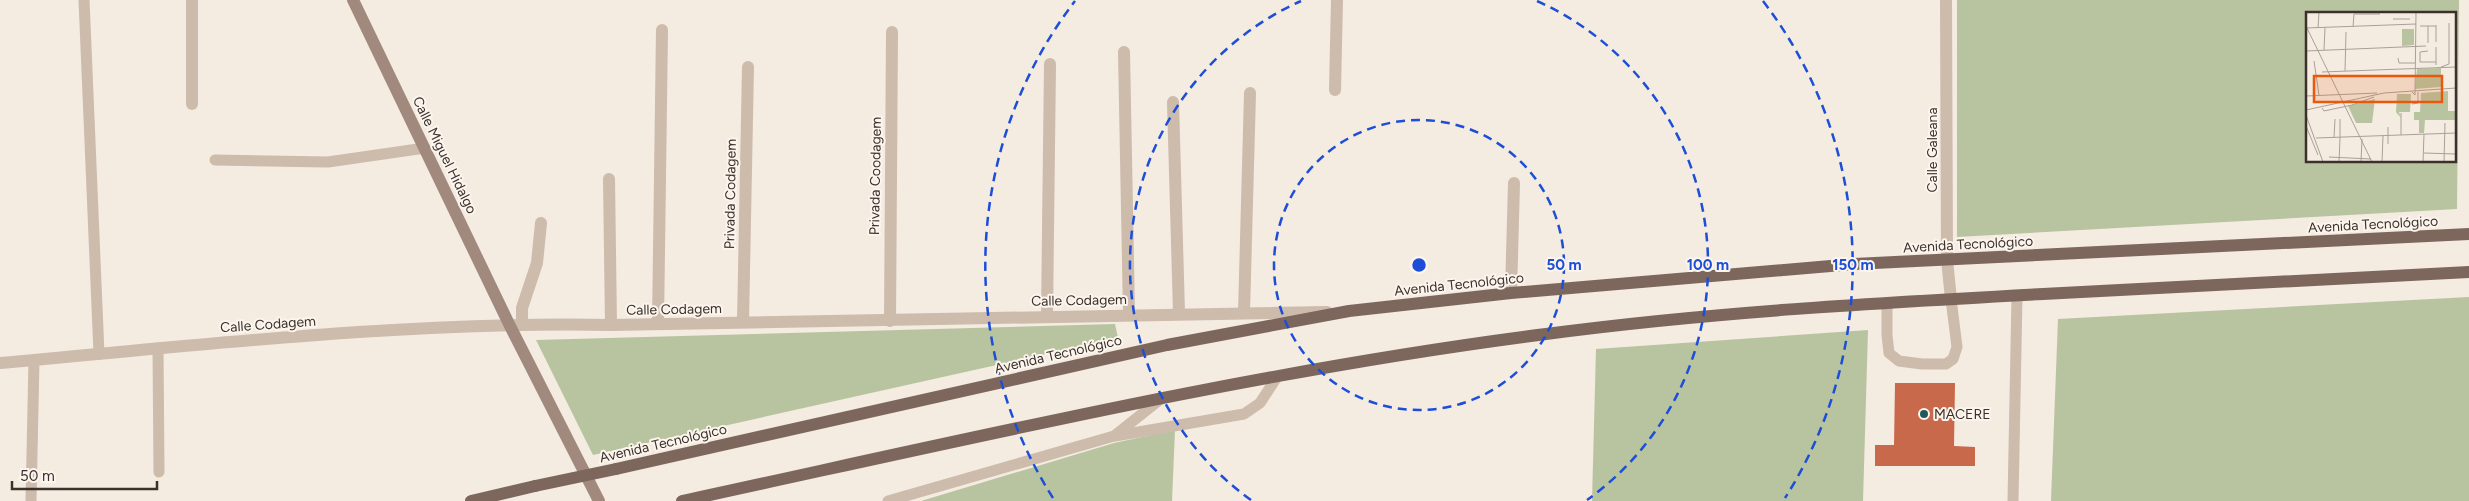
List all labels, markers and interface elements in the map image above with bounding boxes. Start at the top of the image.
inset map [2306,12,2456,162]
street label: Calle Miguel Hidalgo [409,94,480,217]
street label: Calle Galeana [1924,107,1941,193]
street label: Privada Coodagem [866,117,885,235]
street label: Privada Codagem [721,139,740,249]
street label: Avenida Tecnológico [2308,213,2439,236]
street label: Avenida Tecnológico [1903,233,2034,256]
centre of rings [1410,256,1428,274]
text: 50 m [1546,256,1582,274]
text: 100 m [1687,256,1729,274]
text: 150 m [1832,256,1874,274]
street label: Avenida Tecnológico [1393,269,1525,300]
street label: Calle Codagem [1031,291,1127,310]
street label: Calle Codagem [626,300,722,319]
street label: Calle Codagem [220,313,317,336]
street label: Avenida Tecnológico [993,332,1124,377]
place label: MACERE [1934,406,1990,423]
marker: MACERE [1918,408,1930,420]
street label: Avenida Tecnológico [598,421,729,466]
scale bar [12,458,158,490]
text: 50 m [20,467,55,485]

